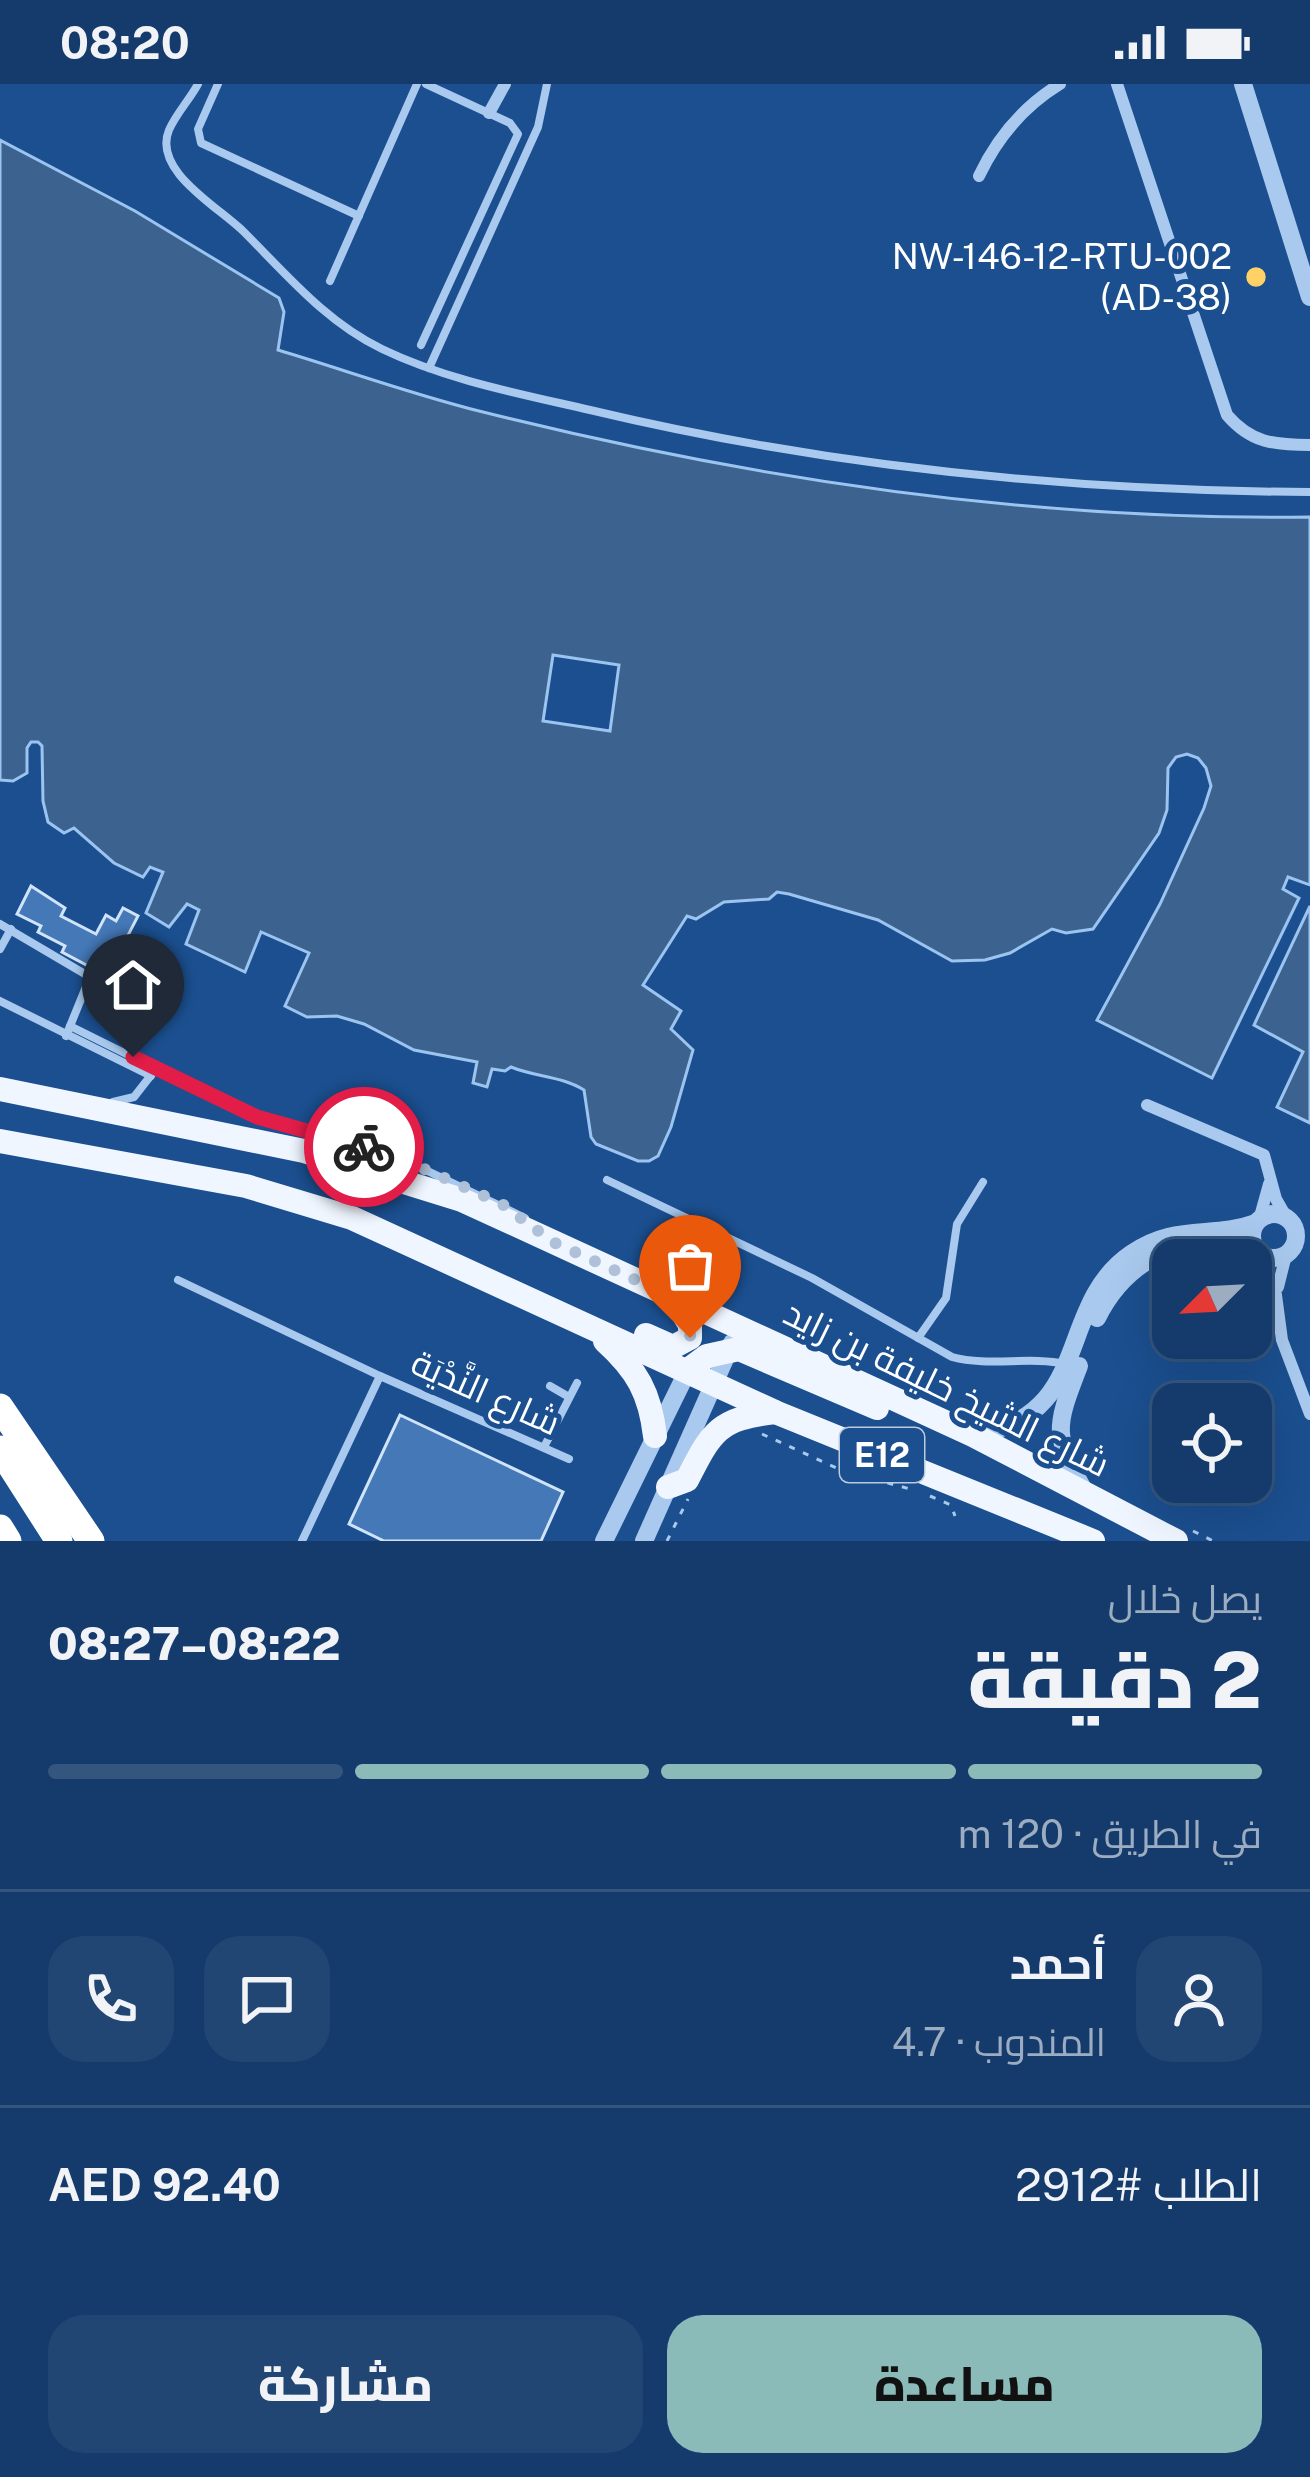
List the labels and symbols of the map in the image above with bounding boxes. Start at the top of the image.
place label: NW-146-12-RTU-002 (AD-38) [892,235,1232,318]
marker: NW-146-12-RTU-002 (AD-38) [1243,264,1269,290]
pin [82,934,184,1057]
courier [304,1087,424,1207]
pin [639,1215,741,1338]
north arrow [1152,1239,1272,1359]
street label: شارع الشيخ خليفة بن زايد [776,1291,1117,1489]
street label: شارع النَّدْيَة [404,1340,567,1447]
road number: E12 [840,1428,924,1482]

